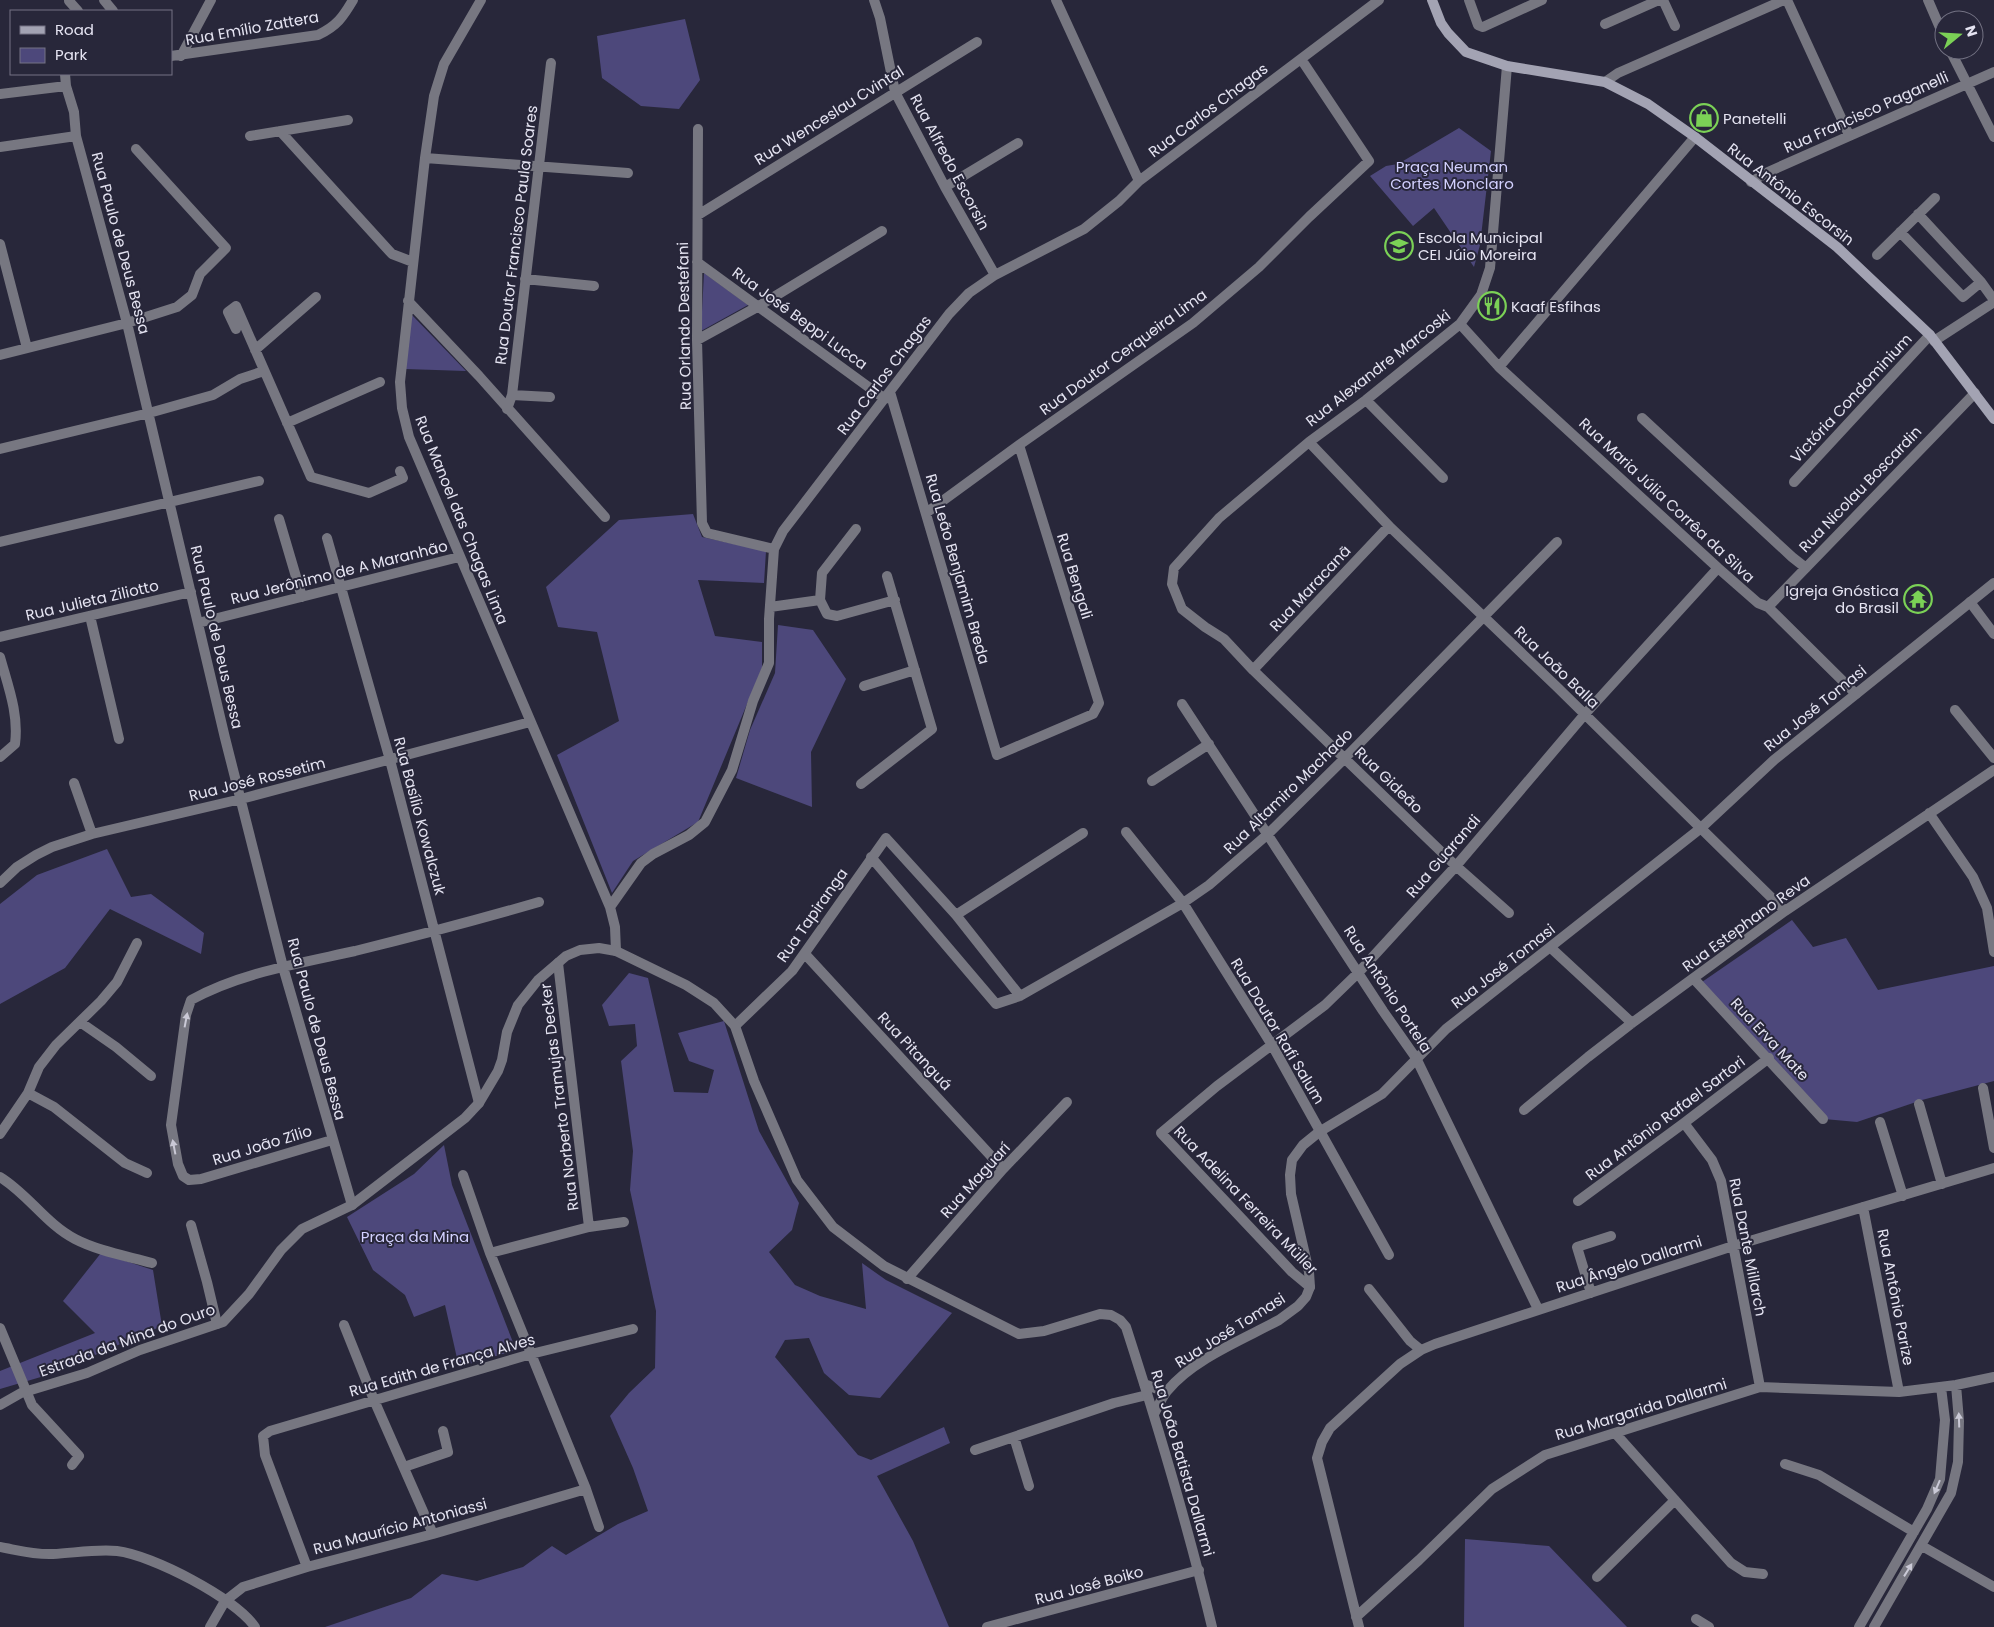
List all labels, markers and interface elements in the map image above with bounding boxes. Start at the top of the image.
street label: Rua Emílio Zattera [184,6,320,50]
legend [10,10,172,75]
north arrow [1934,10,1984,60]
text: Road [55,19,94,40]
text: N [1960,23,1983,39]
text: Park [55,44,87,65]
street label: Rua Carlos Chagas [1144,58,1272,162]
street label: Rua Wenceslau Cvintal [750,60,908,170]
street label: Rua Francisco Paganelli [1780,66,1952,158]
street label: Rua Alfredo Escorsin [905,90,995,234]
shop icon: Panetelli [1689,103,1719,133]
street label: Rua Doutor Francisco Paula Soares [490,104,542,366]
place label: Panetelli [1723,108,1787,129]
street label: Rua Antônio Escorsin [1723,138,1859,250]
street label: Rua Paulo de Deus Bessa [87,150,155,336]
park label: Praça Neuman Cortes Monclaro [1390,156,1514,194]
place label: Escola Municipal CEI Júio Moreira [1418,227,1543,265]
school or university icon: Escola Municipal CEI Júio Moreira [1384,231,1414,261]
street label: Rua Orlando Destefani [672,242,696,410]
street label: Rua José Beppi Lucca [728,262,872,374]
street label: Rua Doutor Cerqueira Lima [1035,284,1211,420]
restaurant icon: Kaaf Esfihas [1477,291,1507,321]
place label: Kaaf Esfihas [1511,296,1601,317]
street label: Rua Alexandre Marcoski [1301,305,1455,431]
street label: Rua Carlos Chagas [832,311,936,439]
street label: Victória Condominium [1786,329,1916,467]
street label: Rua Manoel das Chagas Lima [410,412,514,628]
street label: Rua Maria Júlia Corrêa da Silva [1575,413,1759,587]
street label: Rua Nicolau Boscardin [1794,421,1926,557]
street label: Rua Leão Benjamim Breda [921,471,995,667]
street label: Rua Bengali [1052,531,1098,621]
street label: Rua Jerônimo de A Maranhão [228,535,450,609]
street label: Rua Maracanã [1265,540,1355,636]
street label: Rua Paulo de Deus Bessa [186,543,248,731]
street label: Rua Julieta Ziliotto [23,574,161,626]
place label: Igreja Gnóstica do Brasil [1785,580,1899,618]
temple icon: Igreja Gnóstica do Brasil [1903,584,1933,614]
street label: Rua João Balla [1510,621,1604,713]
street label: Rua José Tomasi [1759,660,1871,756]
street label: Rua Altamiro Machado [1219,724,1357,858]
street label: Rua Basílio Kowalczuk [389,735,451,898]
street label: Rua Gideão [1350,742,1428,818]
street label: Rua José Rossetim [187,752,327,806]
street label: Rua Guarandi [1401,810,1485,902]
street label: Rua Tapiranga [772,864,852,966]
street label: Rua Estephano Reva [1678,869,1814,977]
street label: Rua José Tomasi [1447,919,1559,1013]
street label: Rua Antônio Portela [1339,922,1437,1056]
street label: Rua Paulo de Deus Bessa [283,936,351,1122]
street label: Rua Doutor Rafi Salum [1226,954,1330,1108]
street label: Rua Norberto Tramujas Decker [535,982,583,1212]
street label: Rua Erva Mate [1726,993,1814,1085]
street label: Rua Pitanguá [873,1007,957,1095]
one-way arrow [182,1011,190,1027]
street label: Rua Antônio Rafael Sartori [1581,1051,1749,1185]
street label: Rua João Zílio [210,1120,314,1170]
street label: Rua Adelina Ferreira Müller [1169,1121,1323,1279]
street label: Rua Maguarí [935,1137,1015,1222]
one-way arrow [170,1139,178,1155]
street label: Rua Dante Millarch [1724,1176,1772,1318]
park label: Praça da Mina [361,1226,469,1247]
street label: Rua Antônio Parize [1872,1227,1920,1367]
street label: Rua Ângelo Dallarmi [1553,1230,1705,1298]
street label: Rua José Tomasi [1171,1288,1289,1372]
street label: Estrada da Mina do Ouro [36,1298,218,1382]
street label: Rua Edith de França Alves [347,1328,538,1402]
street label: Rua João Batista Dallarmi [1146,1367,1220,1559]
street label: Rua Margarida Dallarmi [1553,1373,1729,1445]
one-way arrow [1954,1411,1962,1427]
one-way arrow [1932,1480,1940,1494]
street label: Rua Maurício Antoniassi [311,1493,489,1559]
street label: Rua José Boiko [1032,1560,1146,1610]
one-way arrow [1903,1563,1912,1576]

